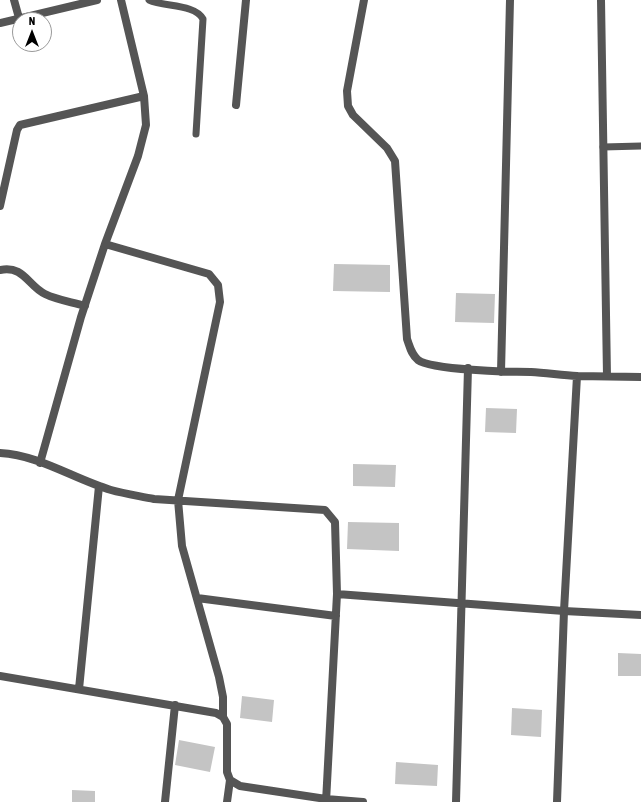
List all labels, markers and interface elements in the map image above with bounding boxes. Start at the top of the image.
north arrow [12,12,52,52]
text: N [29,15,35,27]

